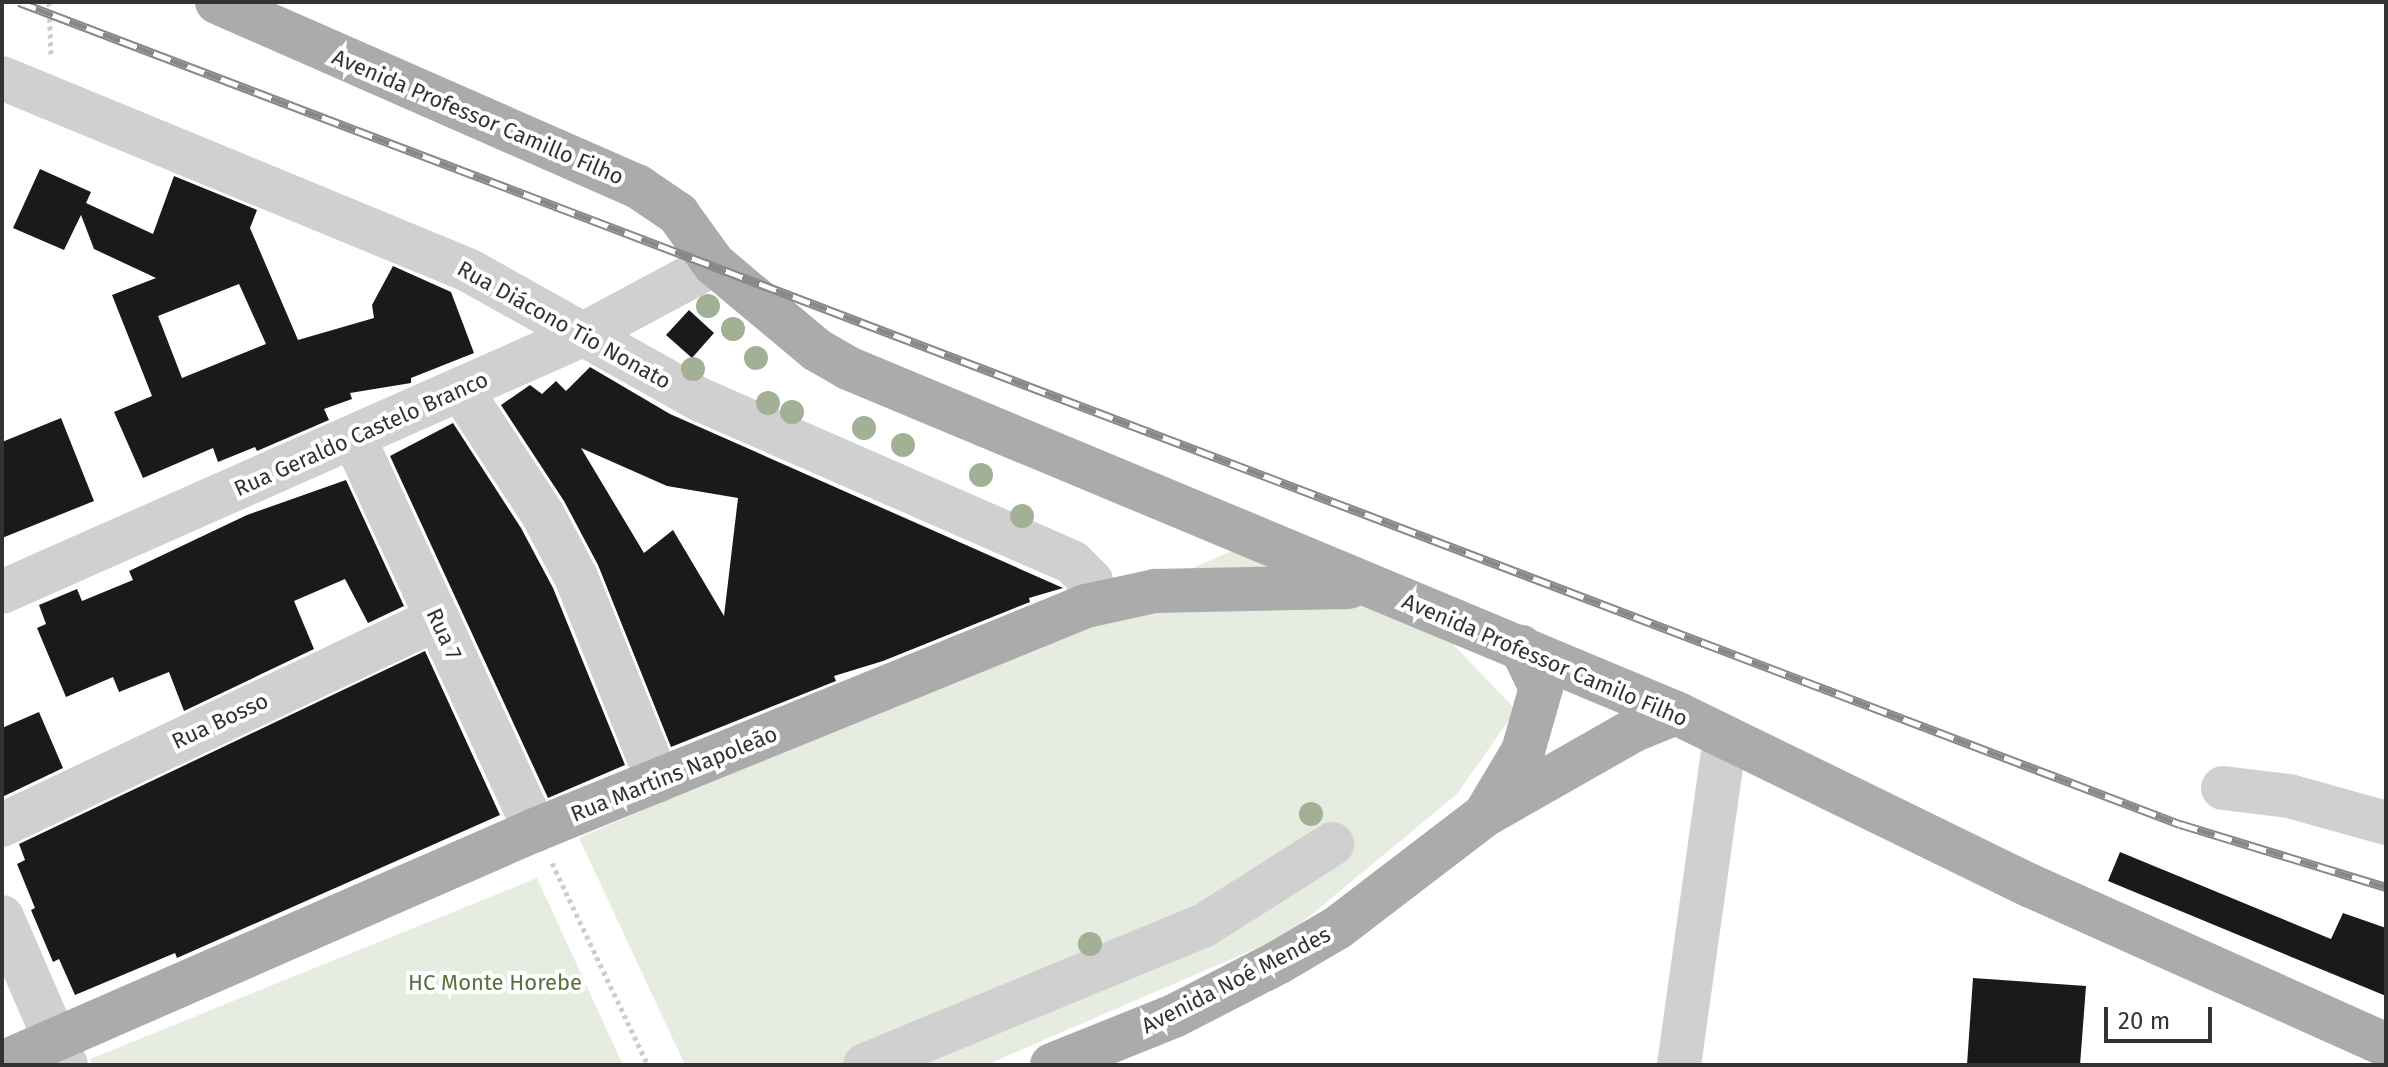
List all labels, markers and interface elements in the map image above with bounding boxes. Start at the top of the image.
street label: Avenida Professor Camillo Filho [328,43,628,191]
street label: Rua Diácono Tio Nonato [453,255,675,395]
street label: Rua Geraldo Castelo Branco [230,366,492,502]
street label: Avenida Professor Camilo Filho [1398,588,1692,732]
street label: Rua 7 [421,604,467,664]
street label: Rua Bosso [168,687,272,755]
street label: Rua Martins Napoleão [567,720,781,828]
street label: Avenida Noé Mendes [1137,921,1335,1039]
park label: HC Monte Horebe [408,970,582,996]
scale bar [2108,991,2216,1041]
text: 20 m [2118,1007,2170,1035]

